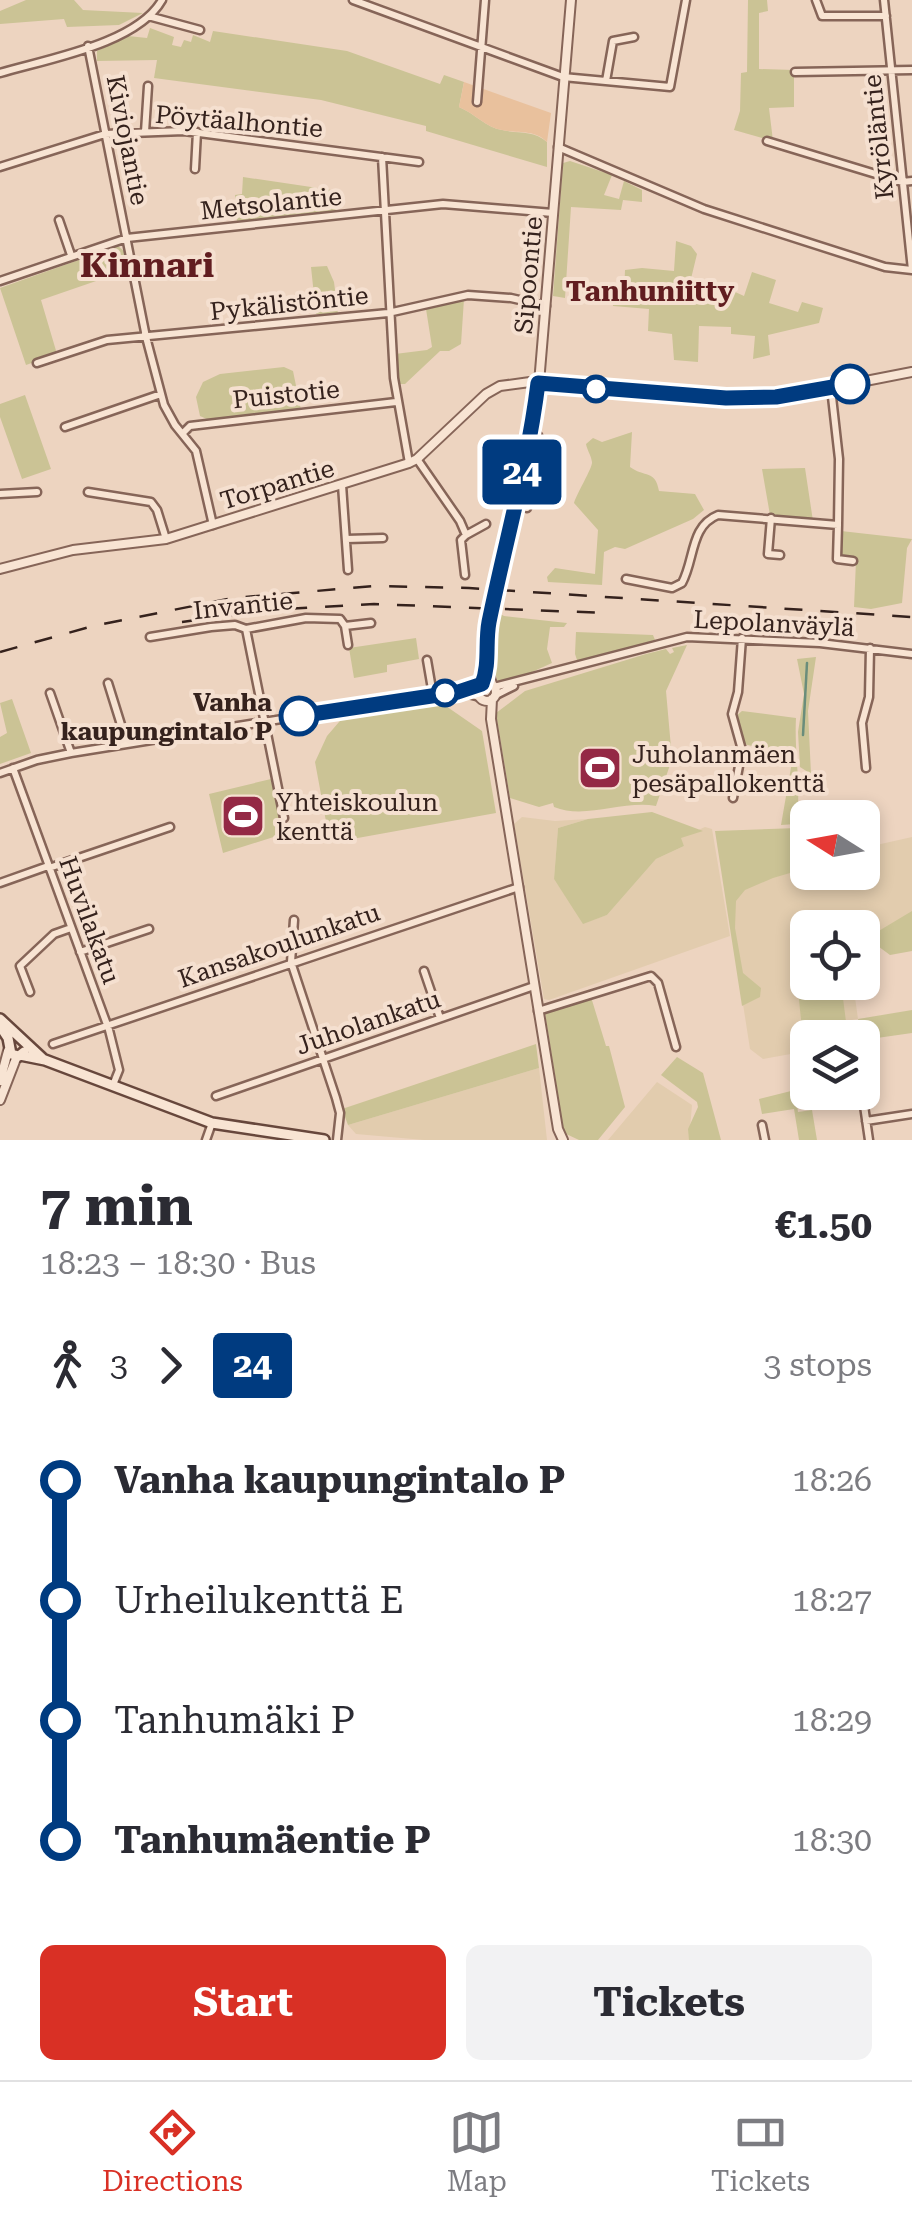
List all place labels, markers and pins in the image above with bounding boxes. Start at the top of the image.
unlabelled marker [831,365,869,403]
unlabelled marker [583,376,609,402]
unlabelled marker [432,680,458,706]
place label: Vanha kaupungintalo P [61,688,272,746]
marker: Vanha kaupungintalo P [280,697,318,735]
place label: Juholanmäen pesäpallokenttä [632,740,826,798]
sports icon: Juholanmäen pesäpallokenttä [577,745,623,791]
place label: Yhteiskoulun kenttä [276,788,438,846]
sports icon: Yhteiskoulun kenttä [220,793,266,839]

